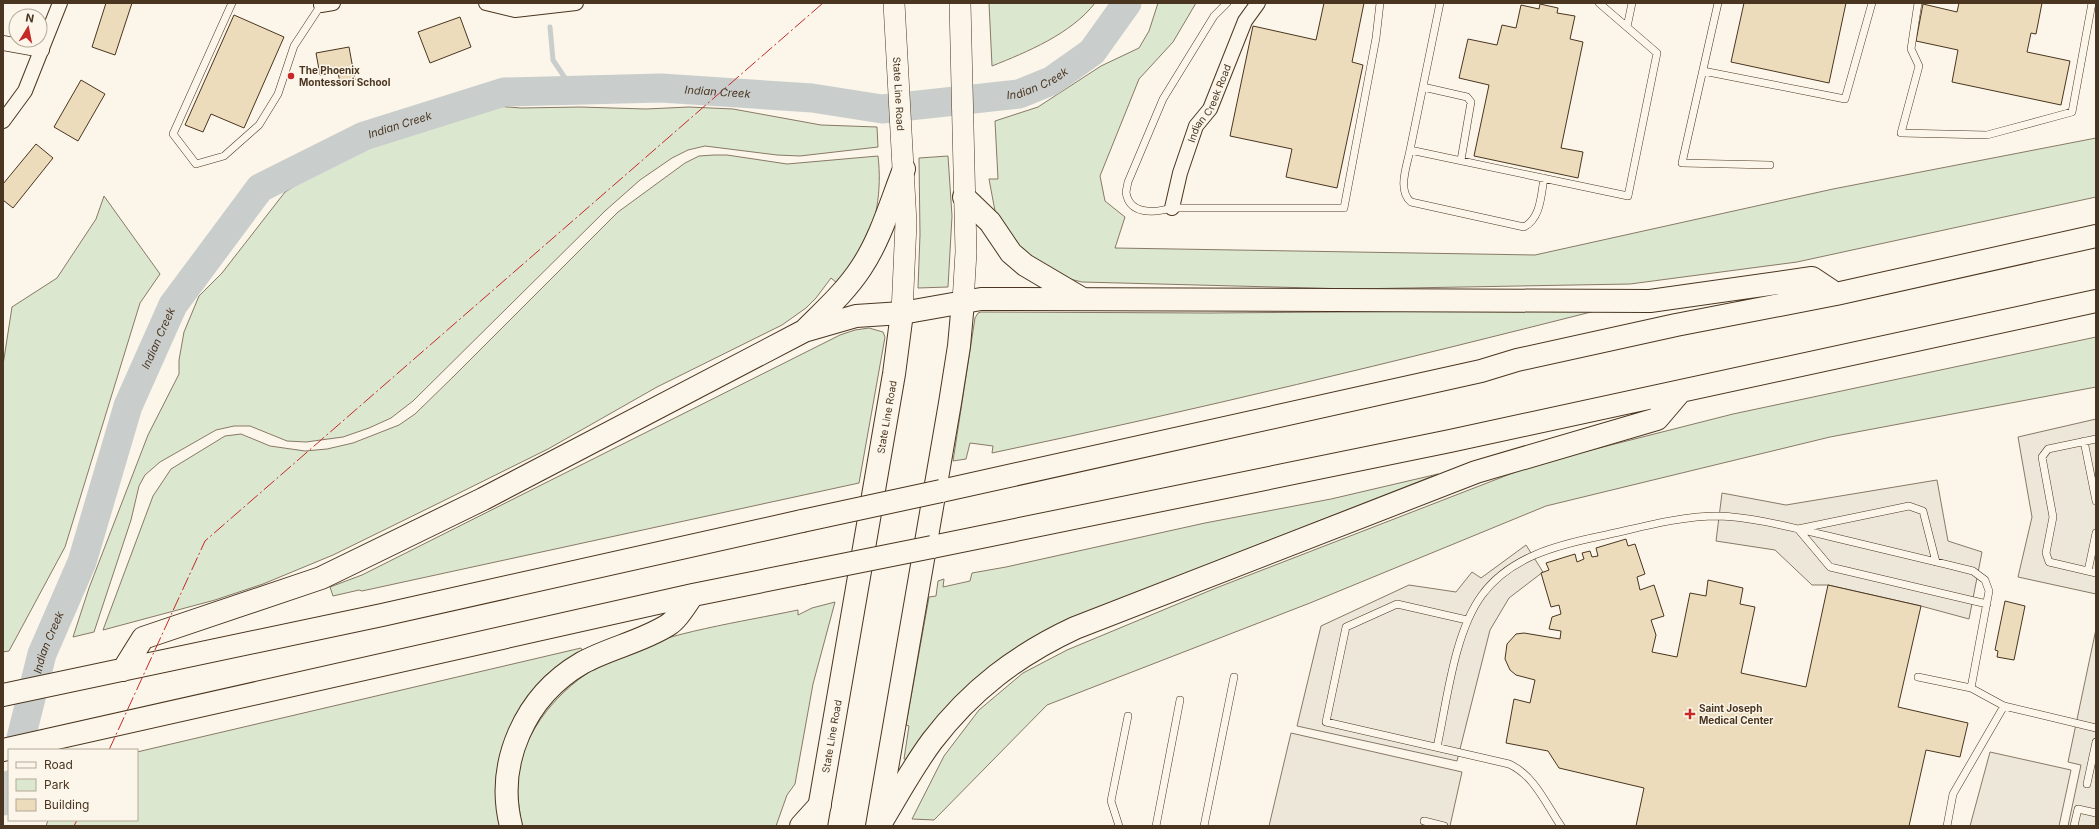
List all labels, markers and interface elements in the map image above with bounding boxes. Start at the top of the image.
north arrow [8,8,48,48]
text: N [24,11,35,26]
street label: State Line Road [891,57,907,131]
street label: Indian Creek Road [1185,62,1233,144]
place label: The Phoenix Montessori School [299,64,391,88]
water label: Indian Creek [1006,64,1071,102]
marker: The Phoenix Montessori School [286,71,296,81]
water label: Indian Creek [684,83,752,101]
water label: Indian Creek [366,108,434,141]
water label: Indian Creek [138,304,178,371]
street label: State Line Road [874,380,899,455]
water label: Indian Creek [30,608,67,675]
street label: State Line Road [819,699,844,774]
place label: Saint Joseph Medical Center [1699,702,1773,726]
marker: Saint Joseph Medical Center [1684,708,1696,720]
legend [8,749,138,821]
text: Road [44,757,73,772]
text: Park [44,777,70,792]
text: Building [44,797,89,812]

